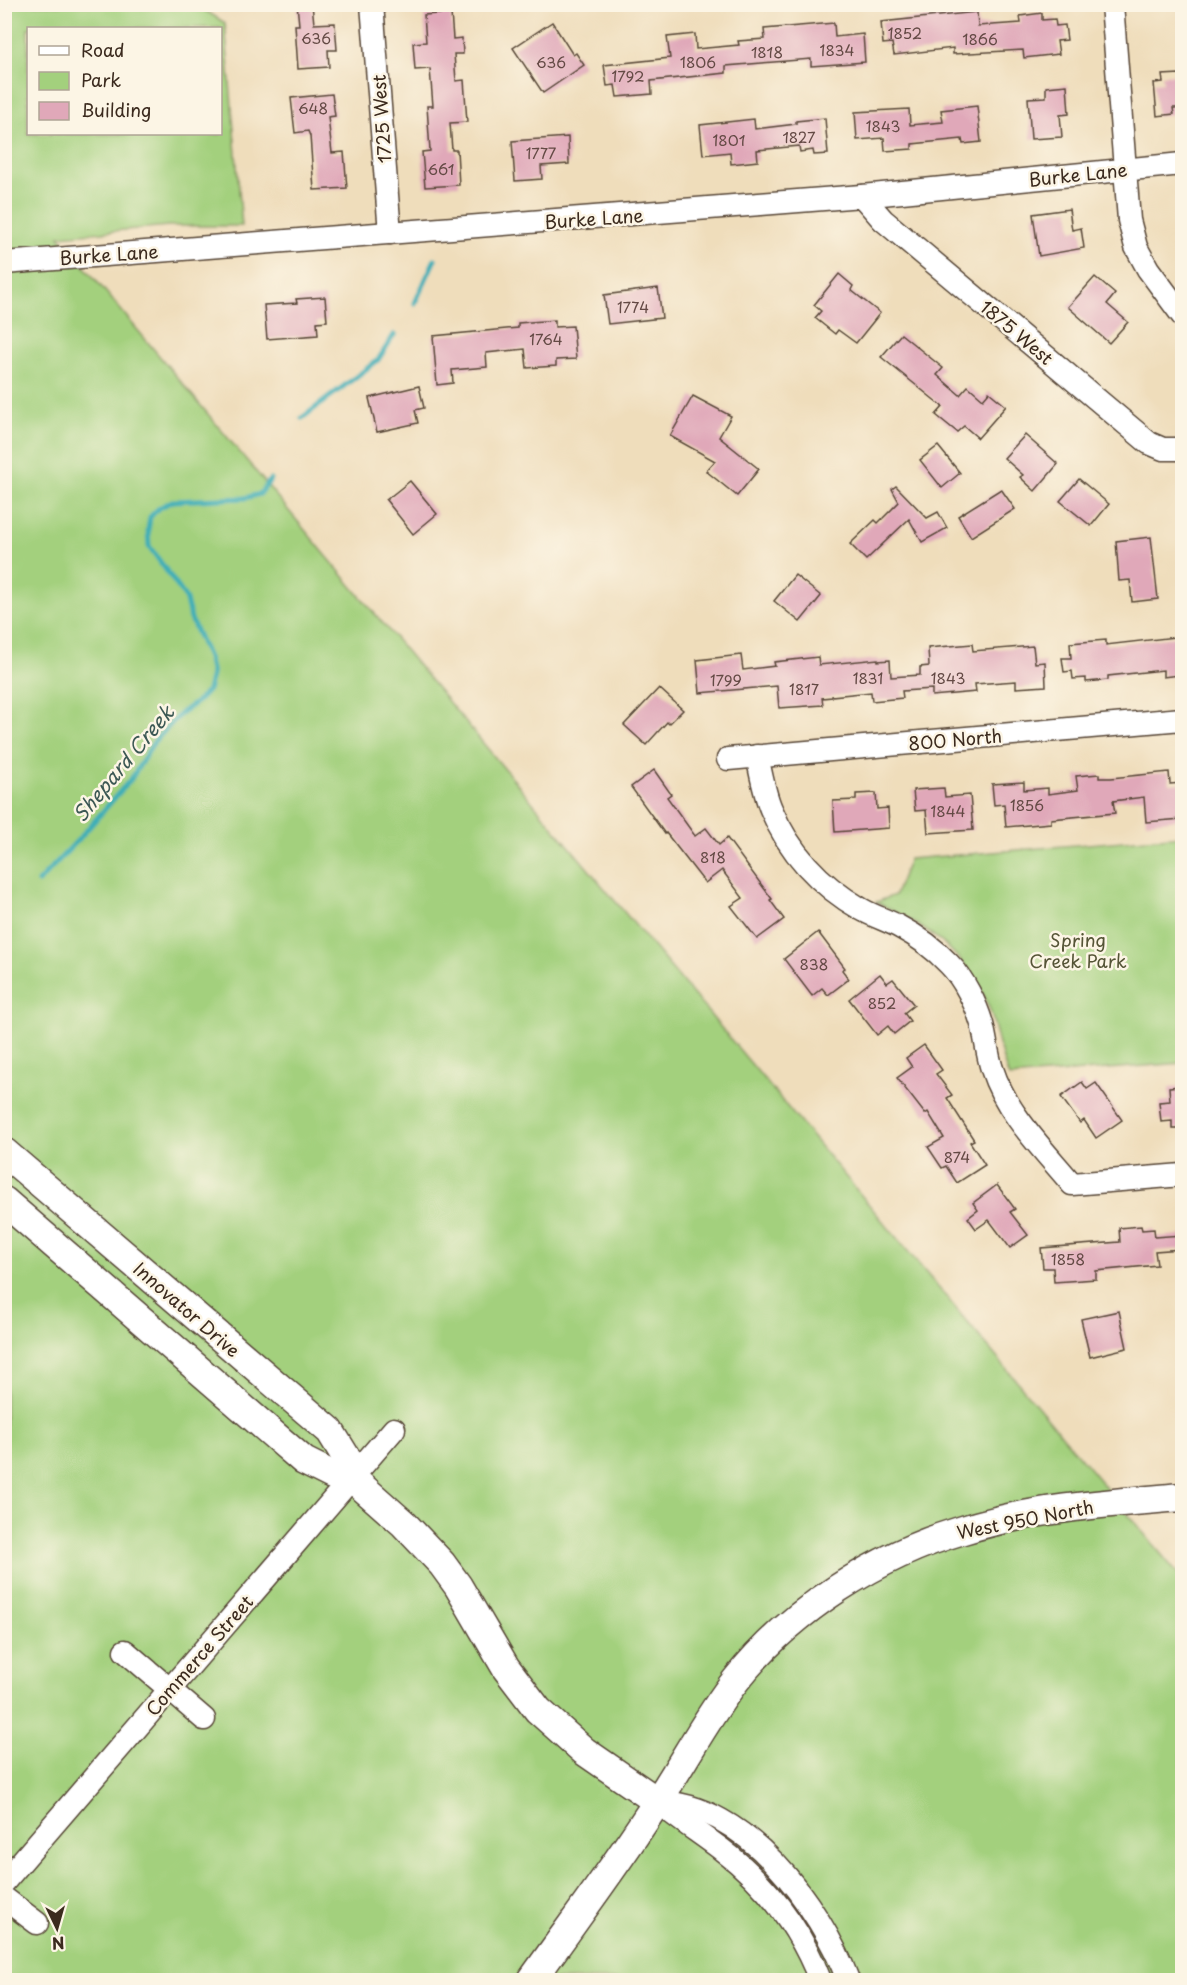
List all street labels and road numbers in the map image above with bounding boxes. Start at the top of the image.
street label: 1725 West [364,74,398,164]
street label: Burke Lane [1027,155,1129,193]
street label: Burke Lane [544,201,644,235]
street label: Burke Lane [59,237,159,271]
street label: 1875 West [974,293,1060,371]
street label: 800 North [907,721,1003,757]
street label: Innovator Drive [128,1255,246,1363]
street label: West 950 North [954,1493,1096,1545]
street label: Commerce Street [139,1589,259,1721]

